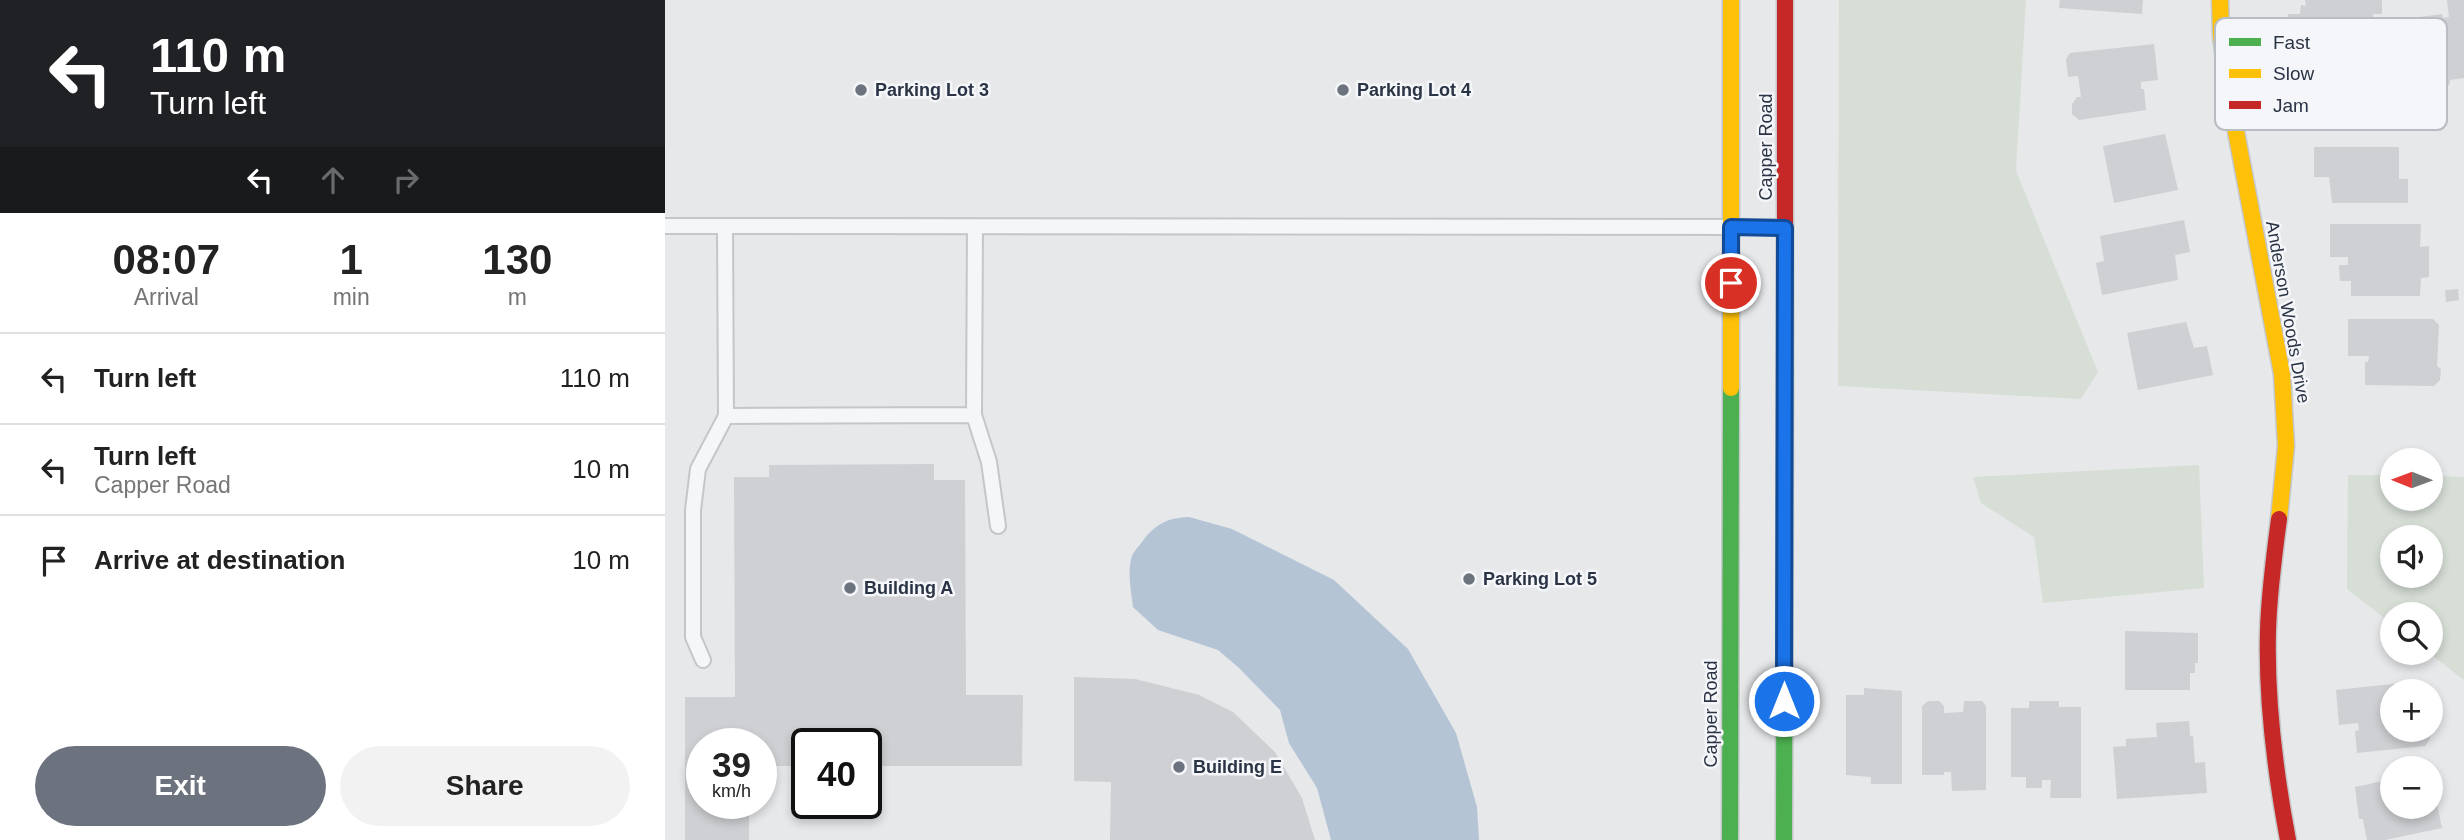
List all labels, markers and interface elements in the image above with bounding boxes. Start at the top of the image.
legend [2215,18,2447,130]
icon: left [35,28,126,119]
text: 110 m [150,28,286,82]
text: Fast [2273,32,2311,53]
text: Slow [2273,63,2314,84]
place label: Parking Lot 3 [875,80,989,100]
place label: Parking Lot 4 [1357,80,1471,100]
marker: Parking Lot 3 [853,82,869,98]
marker: Parking Lot 4 [1335,82,1351,98]
text: Turn left [150,85,266,121]
street label: Capper Road [1756,93,1776,201]
text: Jam [2273,95,2309,116]
icon: left [241,161,279,199]
icon: ahead [314,161,352,199]
icon: right [387,161,425,199]
street label: Anderson Woods Drive [2262,219,2314,405]
text: 08:07 [113,236,220,283]
text: 1 [339,236,363,283]
text: 130 [482,236,552,283]
pin [1701,253,1761,313]
icon: arrive [1712,264,1750,302]
text: Arrival [134,284,199,310]
text: min [333,284,370,310]
text: m [508,284,527,310]
icon: left [35,360,73,398]
text: Turn left [94,363,196,393]
text: 110 m [560,363,630,393]
text: Turn left [94,441,196,471]
north arrow [2380,448,2443,511]
map controls [2380,448,2443,819]
icon: left [35,451,73,489]
text: 10 m [572,454,630,484]
text: Capper Road [94,472,231,498]
button: sound [2380,525,2443,588]
icon: arrive [35,542,73,580]
text: Arrive at destination [94,545,345,575]
text: 10 m [572,545,630,575]
place label: Parking Lot 5 [1483,569,1597,589]
marker: Parking Lot 5 [1461,571,1477,587]
place label: Building A [864,578,953,598]
marker: Building A [842,580,858,596]
button: search [2380,602,2443,665]
street label: Capper Road [1701,660,1721,768]
position arrow [1747,664,1821,738]
button: + [2380,679,2443,742]
speed limit sign: 40 [791,728,882,819]
text: 39 [712,745,751,784]
button: Exit [35,746,326,826]
button: Share [340,746,630,826]
button: − [2380,756,2443,819]
place label: Building E [1193,757,1282,777]
marker: Building E [1171,759,1187,775]
text: km/h [712,781,751,801]

